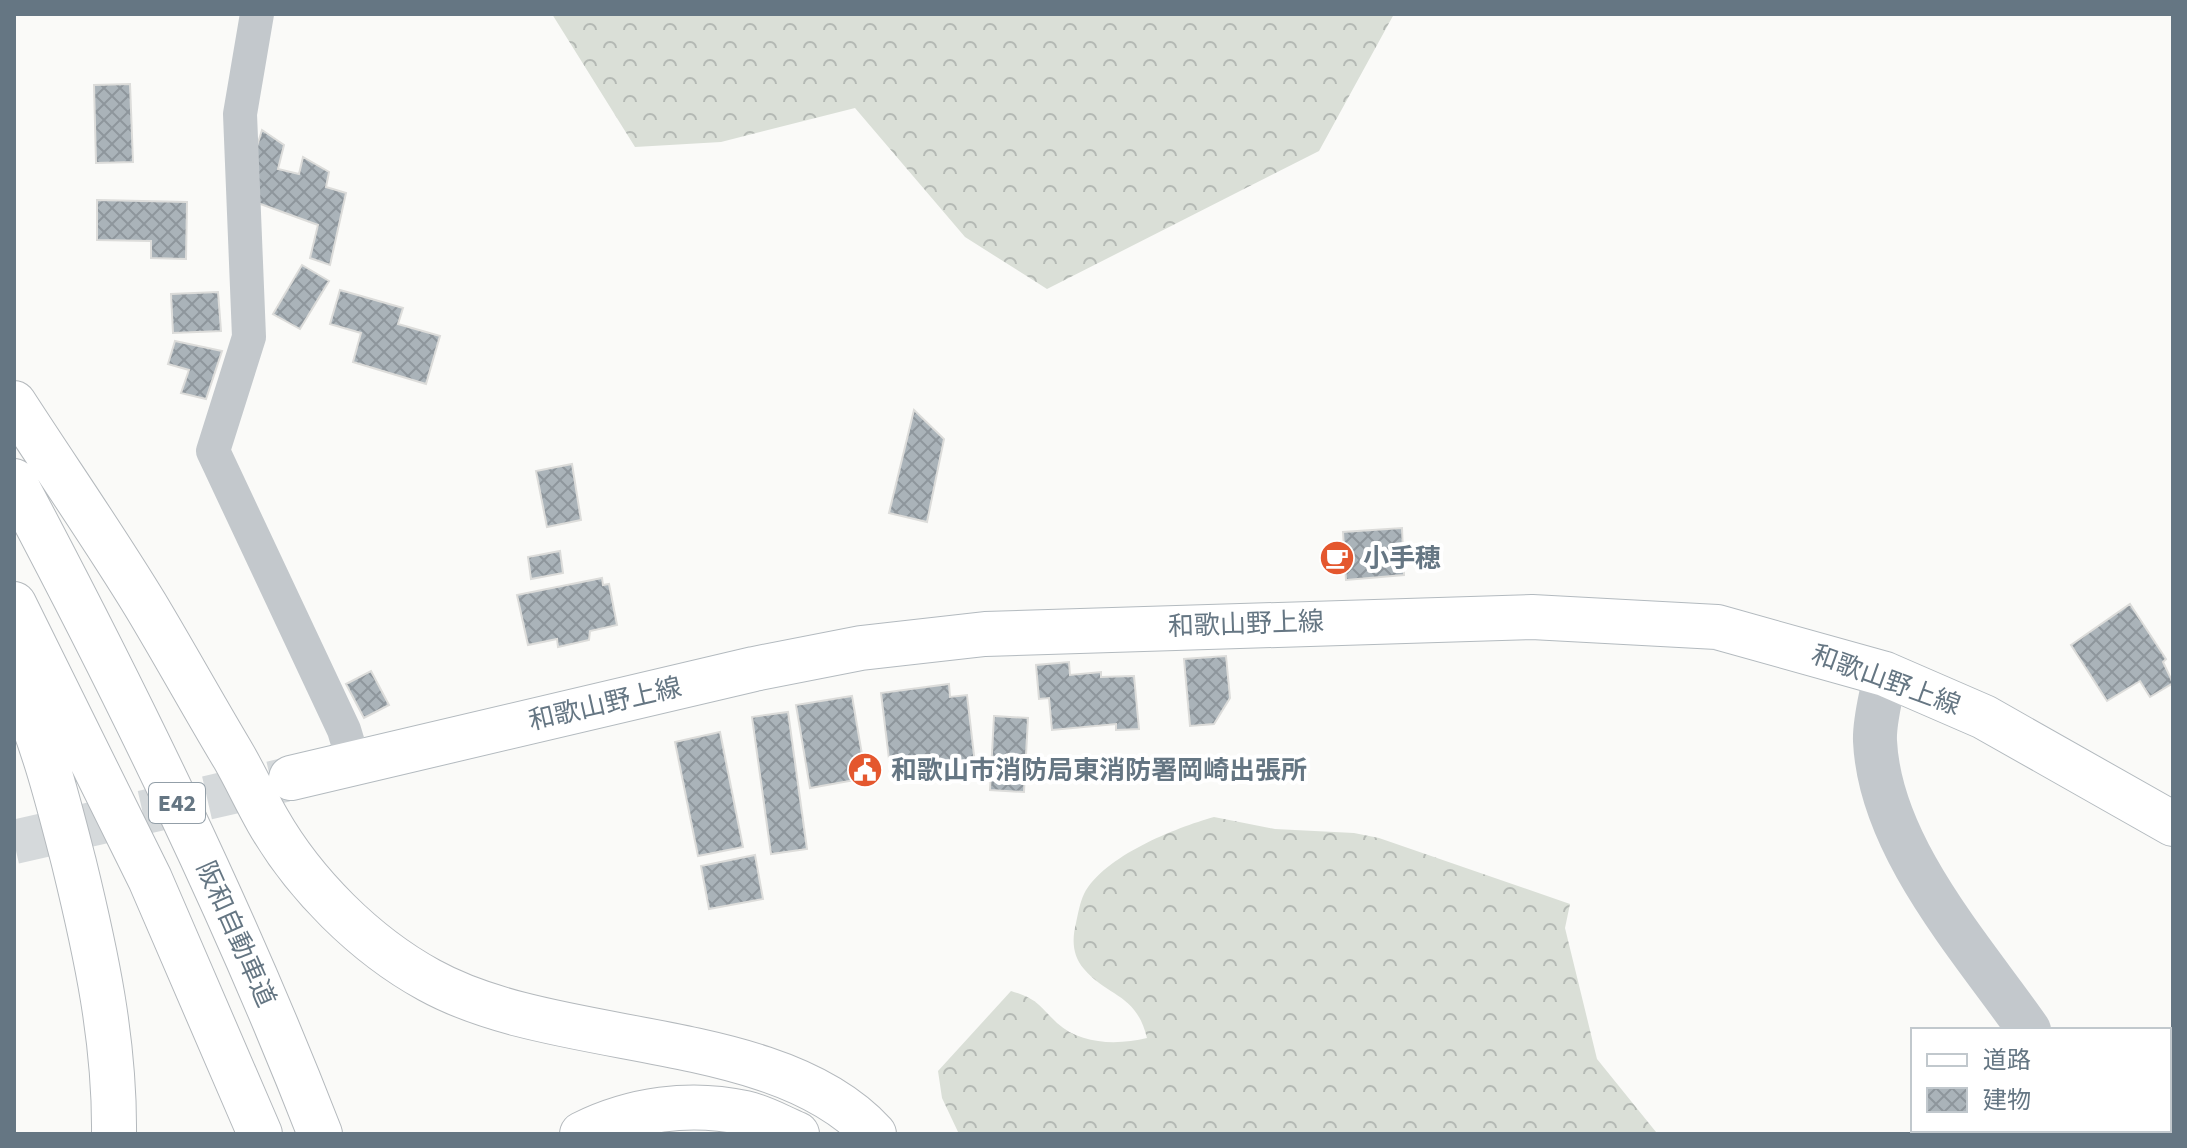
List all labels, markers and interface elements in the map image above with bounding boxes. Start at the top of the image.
cafe icon: 小手穂 [1318,539,1356,577]
place label: 小手穂 [1363,540,1441,577]
street label: 和歌山野上線 [1167,603,1325,645]
street label: 和歌山野上線 [1806,636,1966,724]
street label: 和歌山野上線 [525,668,685,740]
public building icon: 和歌山市消防局東消防署岡崎出張所 [846,751,884,789]
place label: 和歌山市消防局東消防署岡崎出張所 [891,752,1307,789]
road number: E42 [149,783,205,823]
street label: 阪和自動車道 [187,855,285,1013]
legend [1911,1028,2171,1132]
text: 道路 [1983,1043,2031,1078]
text: 建物 [1983,1083,2031,1118]

